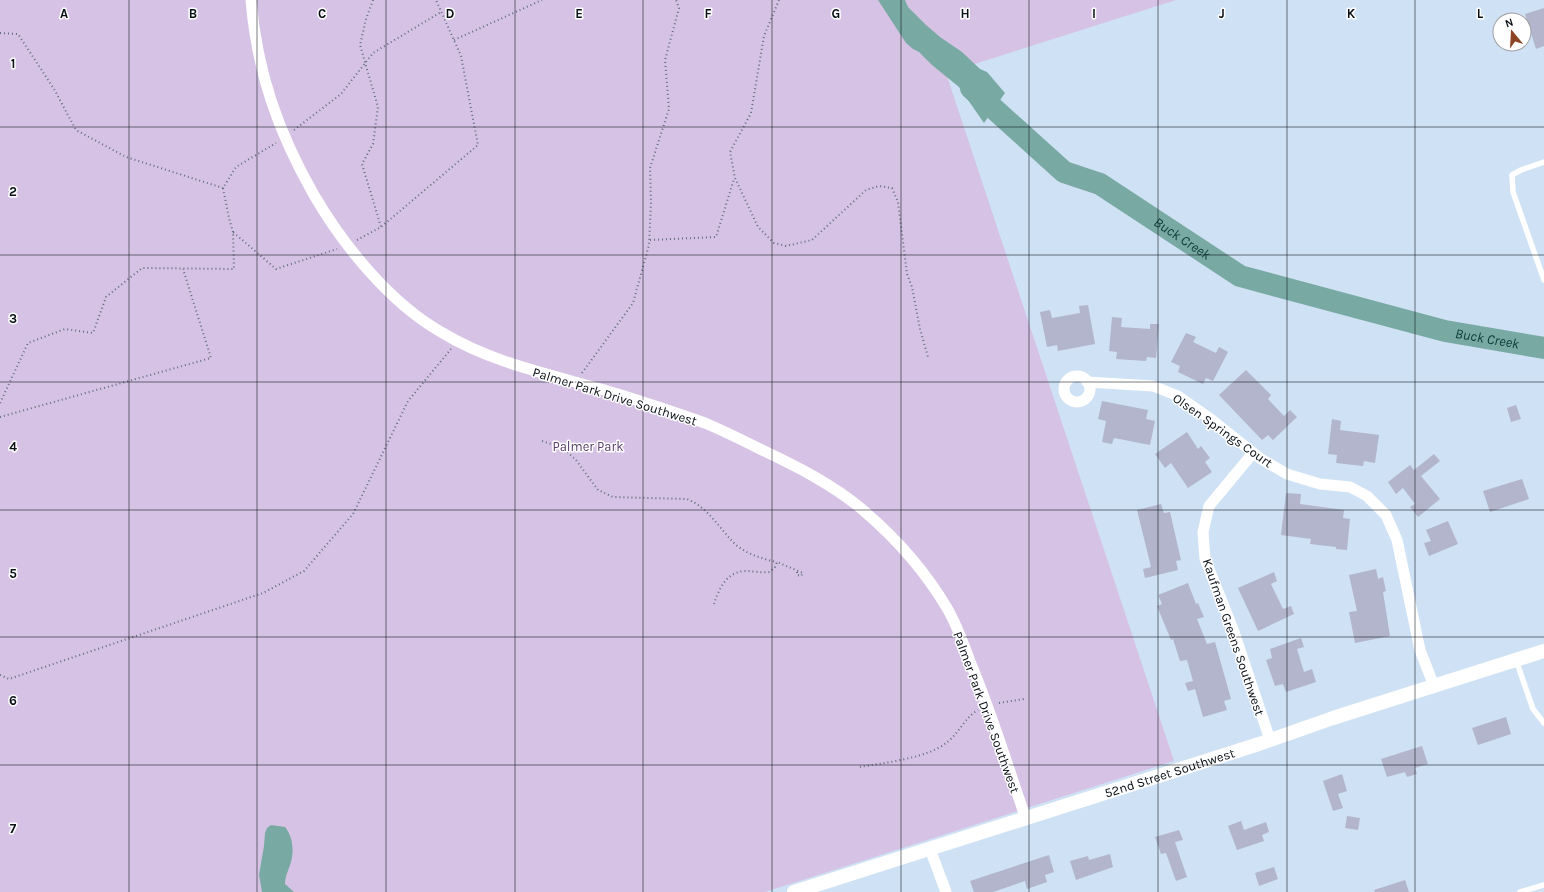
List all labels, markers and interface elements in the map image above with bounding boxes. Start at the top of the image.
text: A [60,6,68,21]
text: B [189,6,197,21]
text: C [318,6,326,21]
text: D [446,6,455,21]
text: E [575,6,583,21]
text: F [704,6,712,21]
text: G [832,6,840,21]
text: H [960,6,970,21]
text: I [1092,6,1096,21]
text: J [1219,6,1225,21]
text: K [1347,6,1356,21]
text: L [1477,6,1484,21]
north arrow [1492,12,1532,52]
text: N [1503,16,1515,30]
text: 1 [11,56,15,71]
text: 2 [9,184,17,199]
water label: Buck Creek [1151,214,1215,264]
text: 3 [9,311,17,326]
water label: Buck Creek [1454,325,1521,353]
street label: Palmer Park Drive Southwest [531,364,699,429]
street label: Olsen Springs Court [1170,390,1275,470]
text: 4 [9,439,17,454]
park label: Palmer Park [553,439,624,454]
street label: Kaufman Greens Southwest [1200,557,1268,718]
text: 5 [9,566,17,581]
street label: Palmer Park Drive Southwest [950,629,1023,795]
text: 6 [9,693,17,708]
street label: 52nd Street Southwest [1103,745,1237,801]
text: 7 [10,821,17,836]

